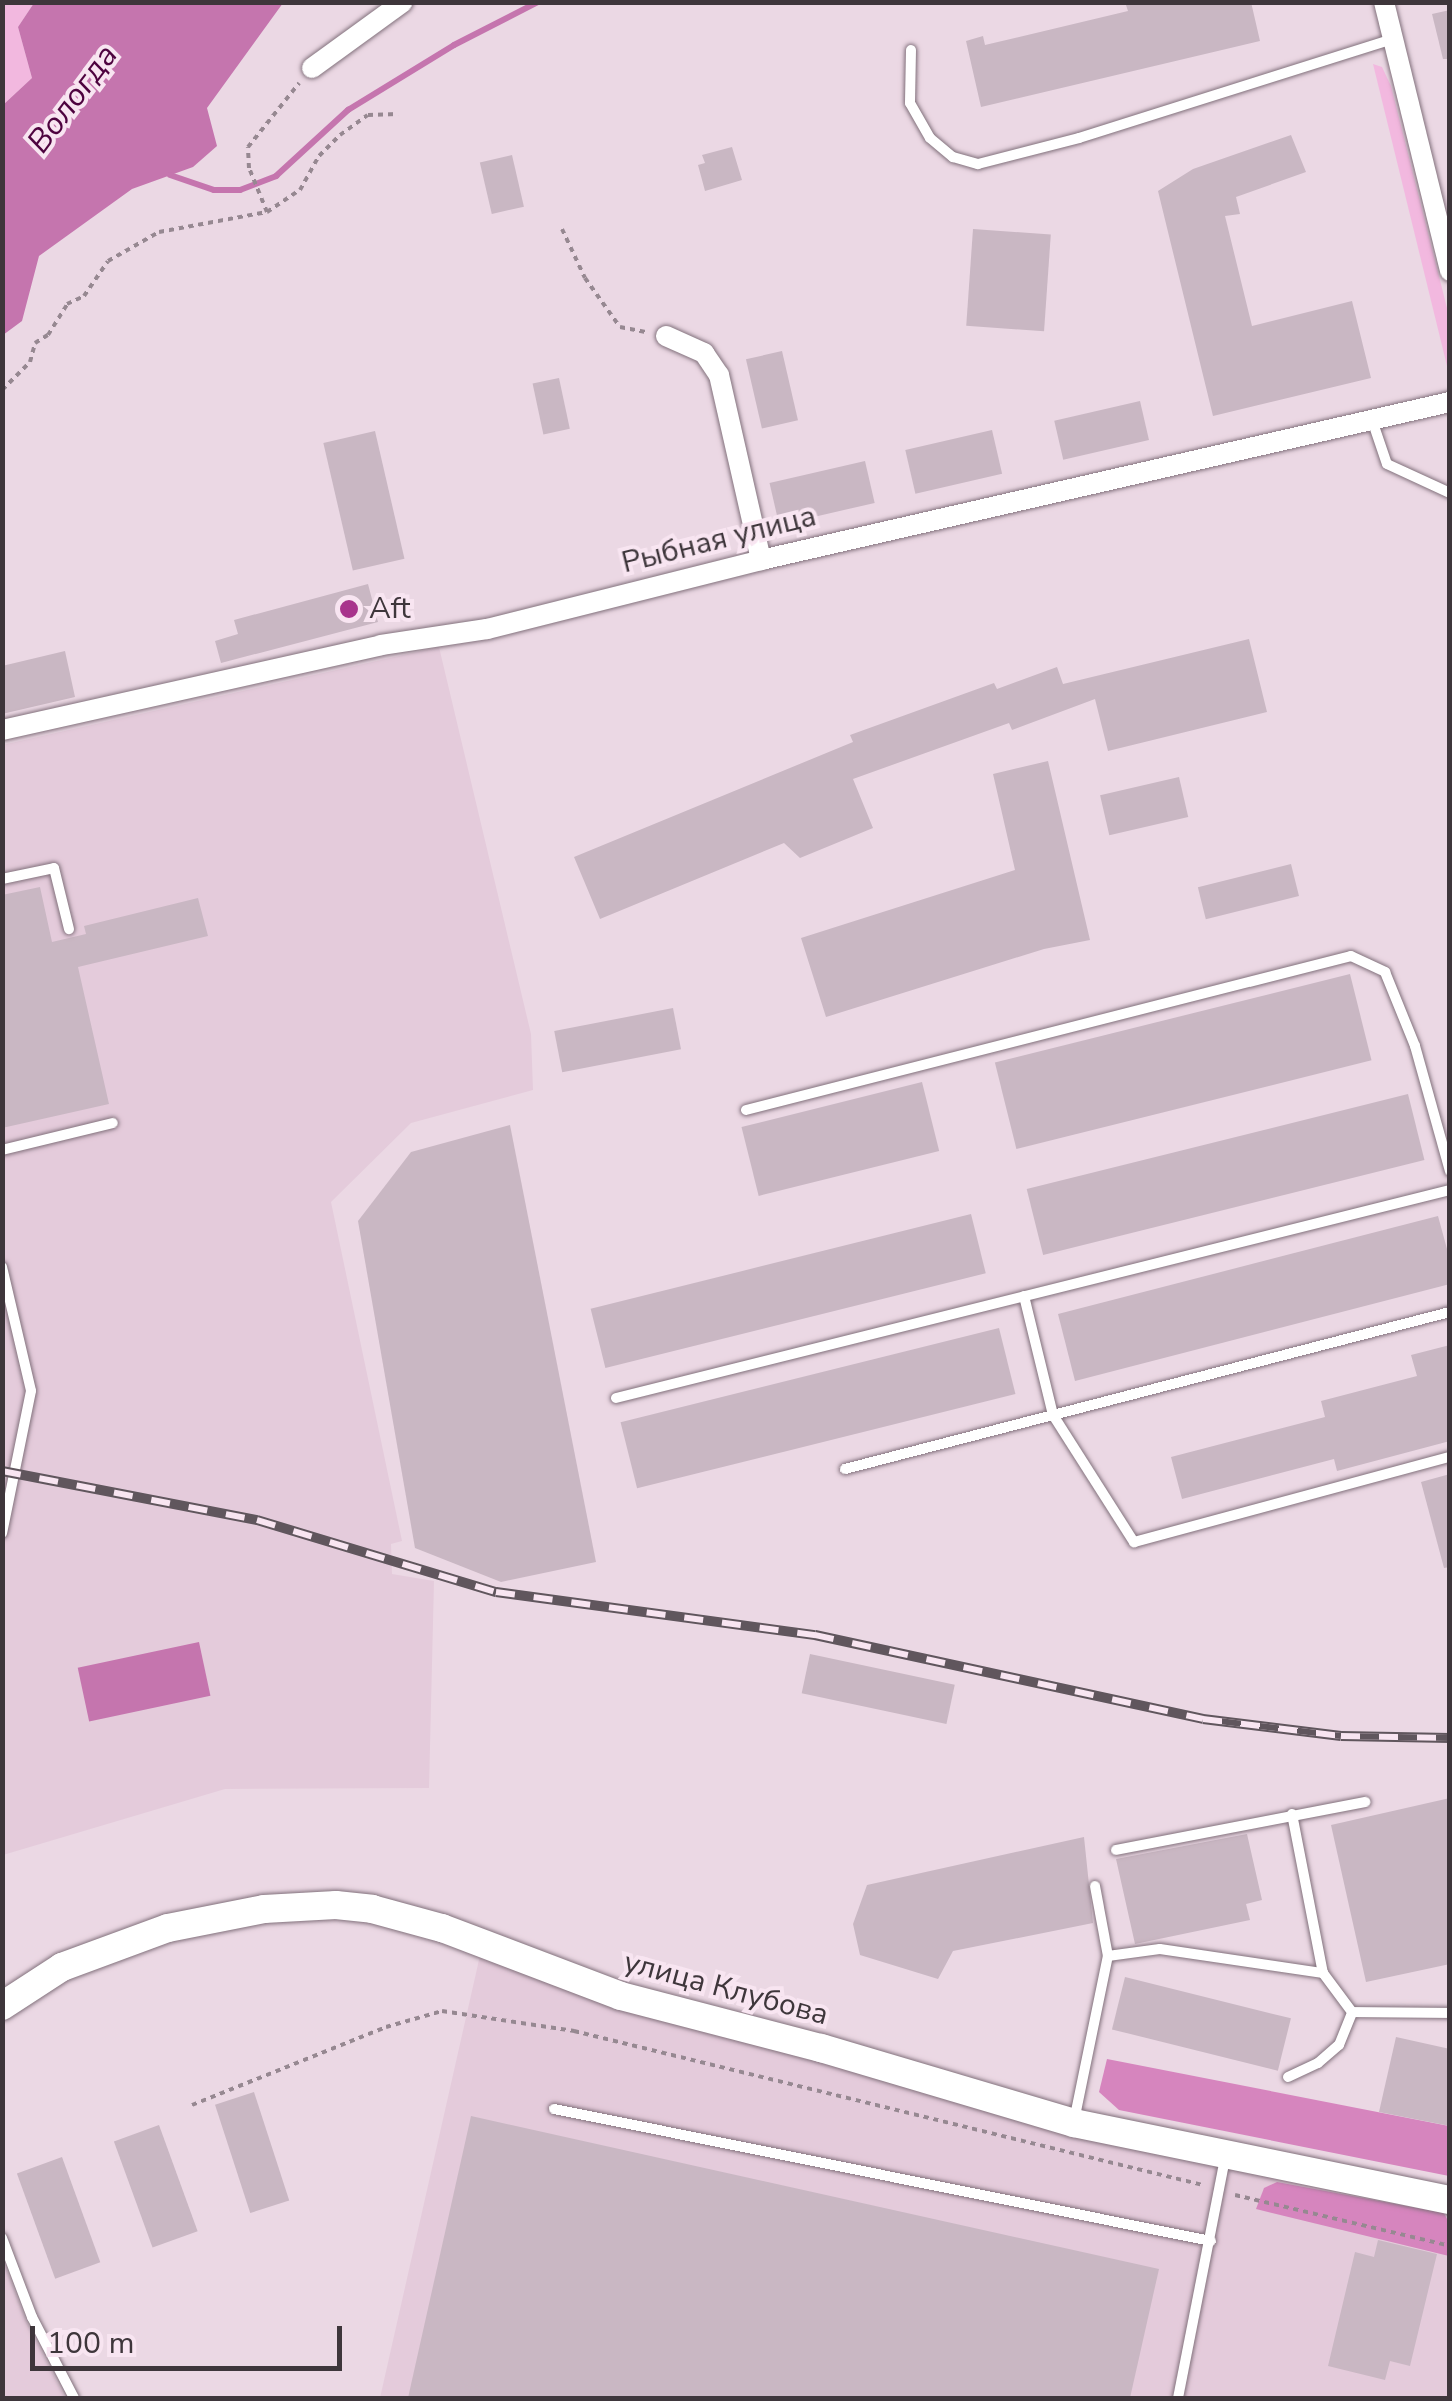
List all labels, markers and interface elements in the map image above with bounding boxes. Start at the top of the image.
water label: Вологда [20,37,126,161]
street label: Рыбная улица [618,498,820,582]
place label: Aft [369,591,410,627]
marker: Aft [338,598,360,620]
street label: улица Клубова [620,1944,832,2034]
scale bar [35,2306,348,2368]
text: 100 m [47,2323,134,2364]

